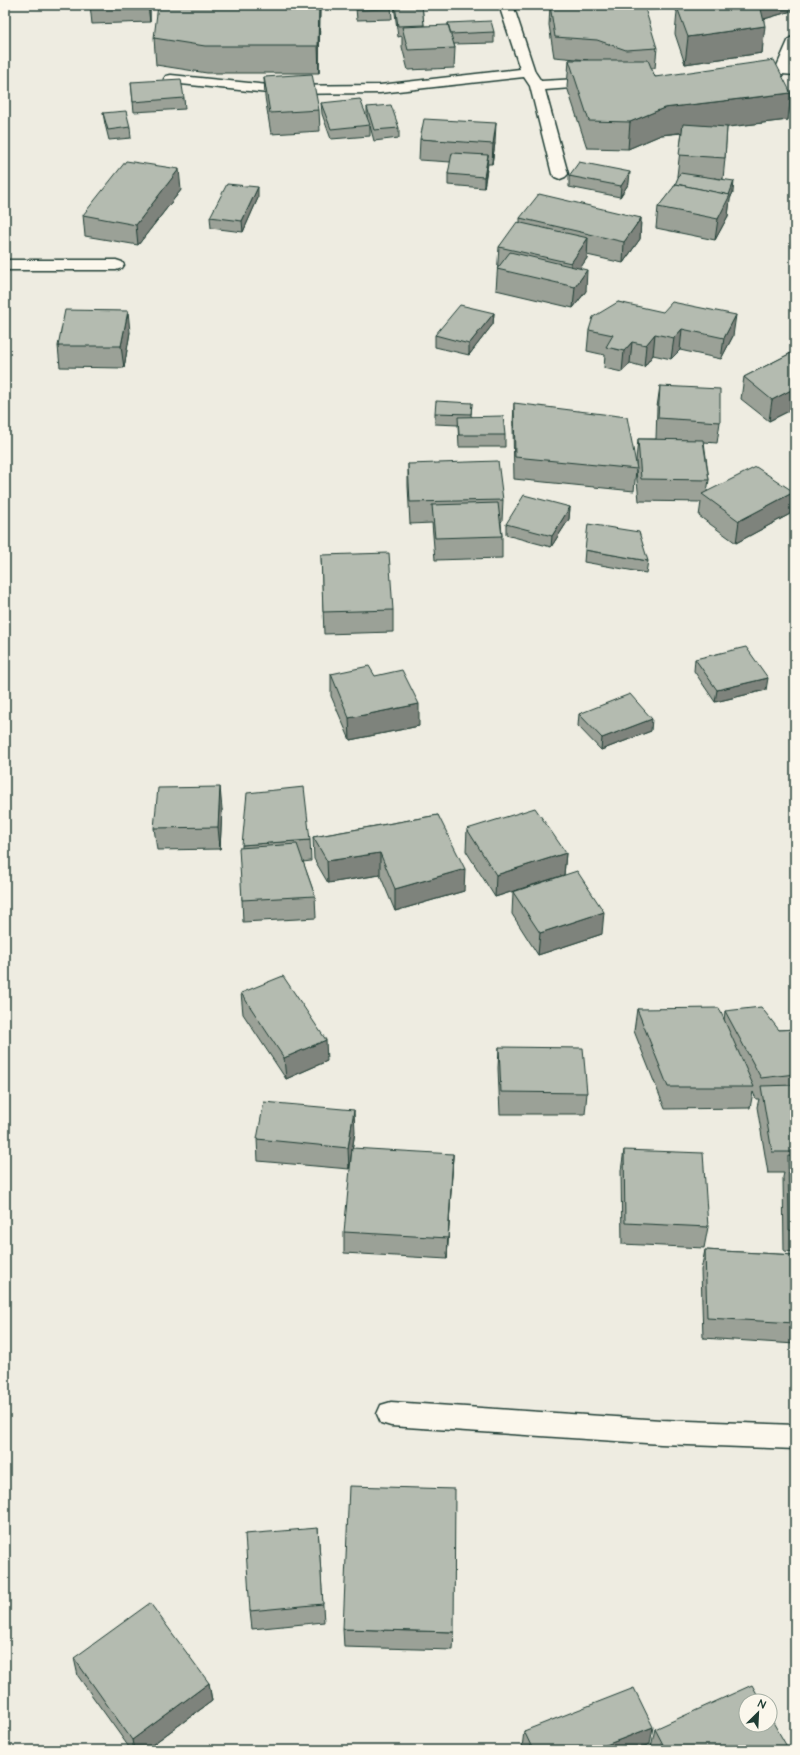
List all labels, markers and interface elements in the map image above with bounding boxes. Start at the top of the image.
north arrow [738,1693,778,1733]
text: N [756,1696,768,1713]

